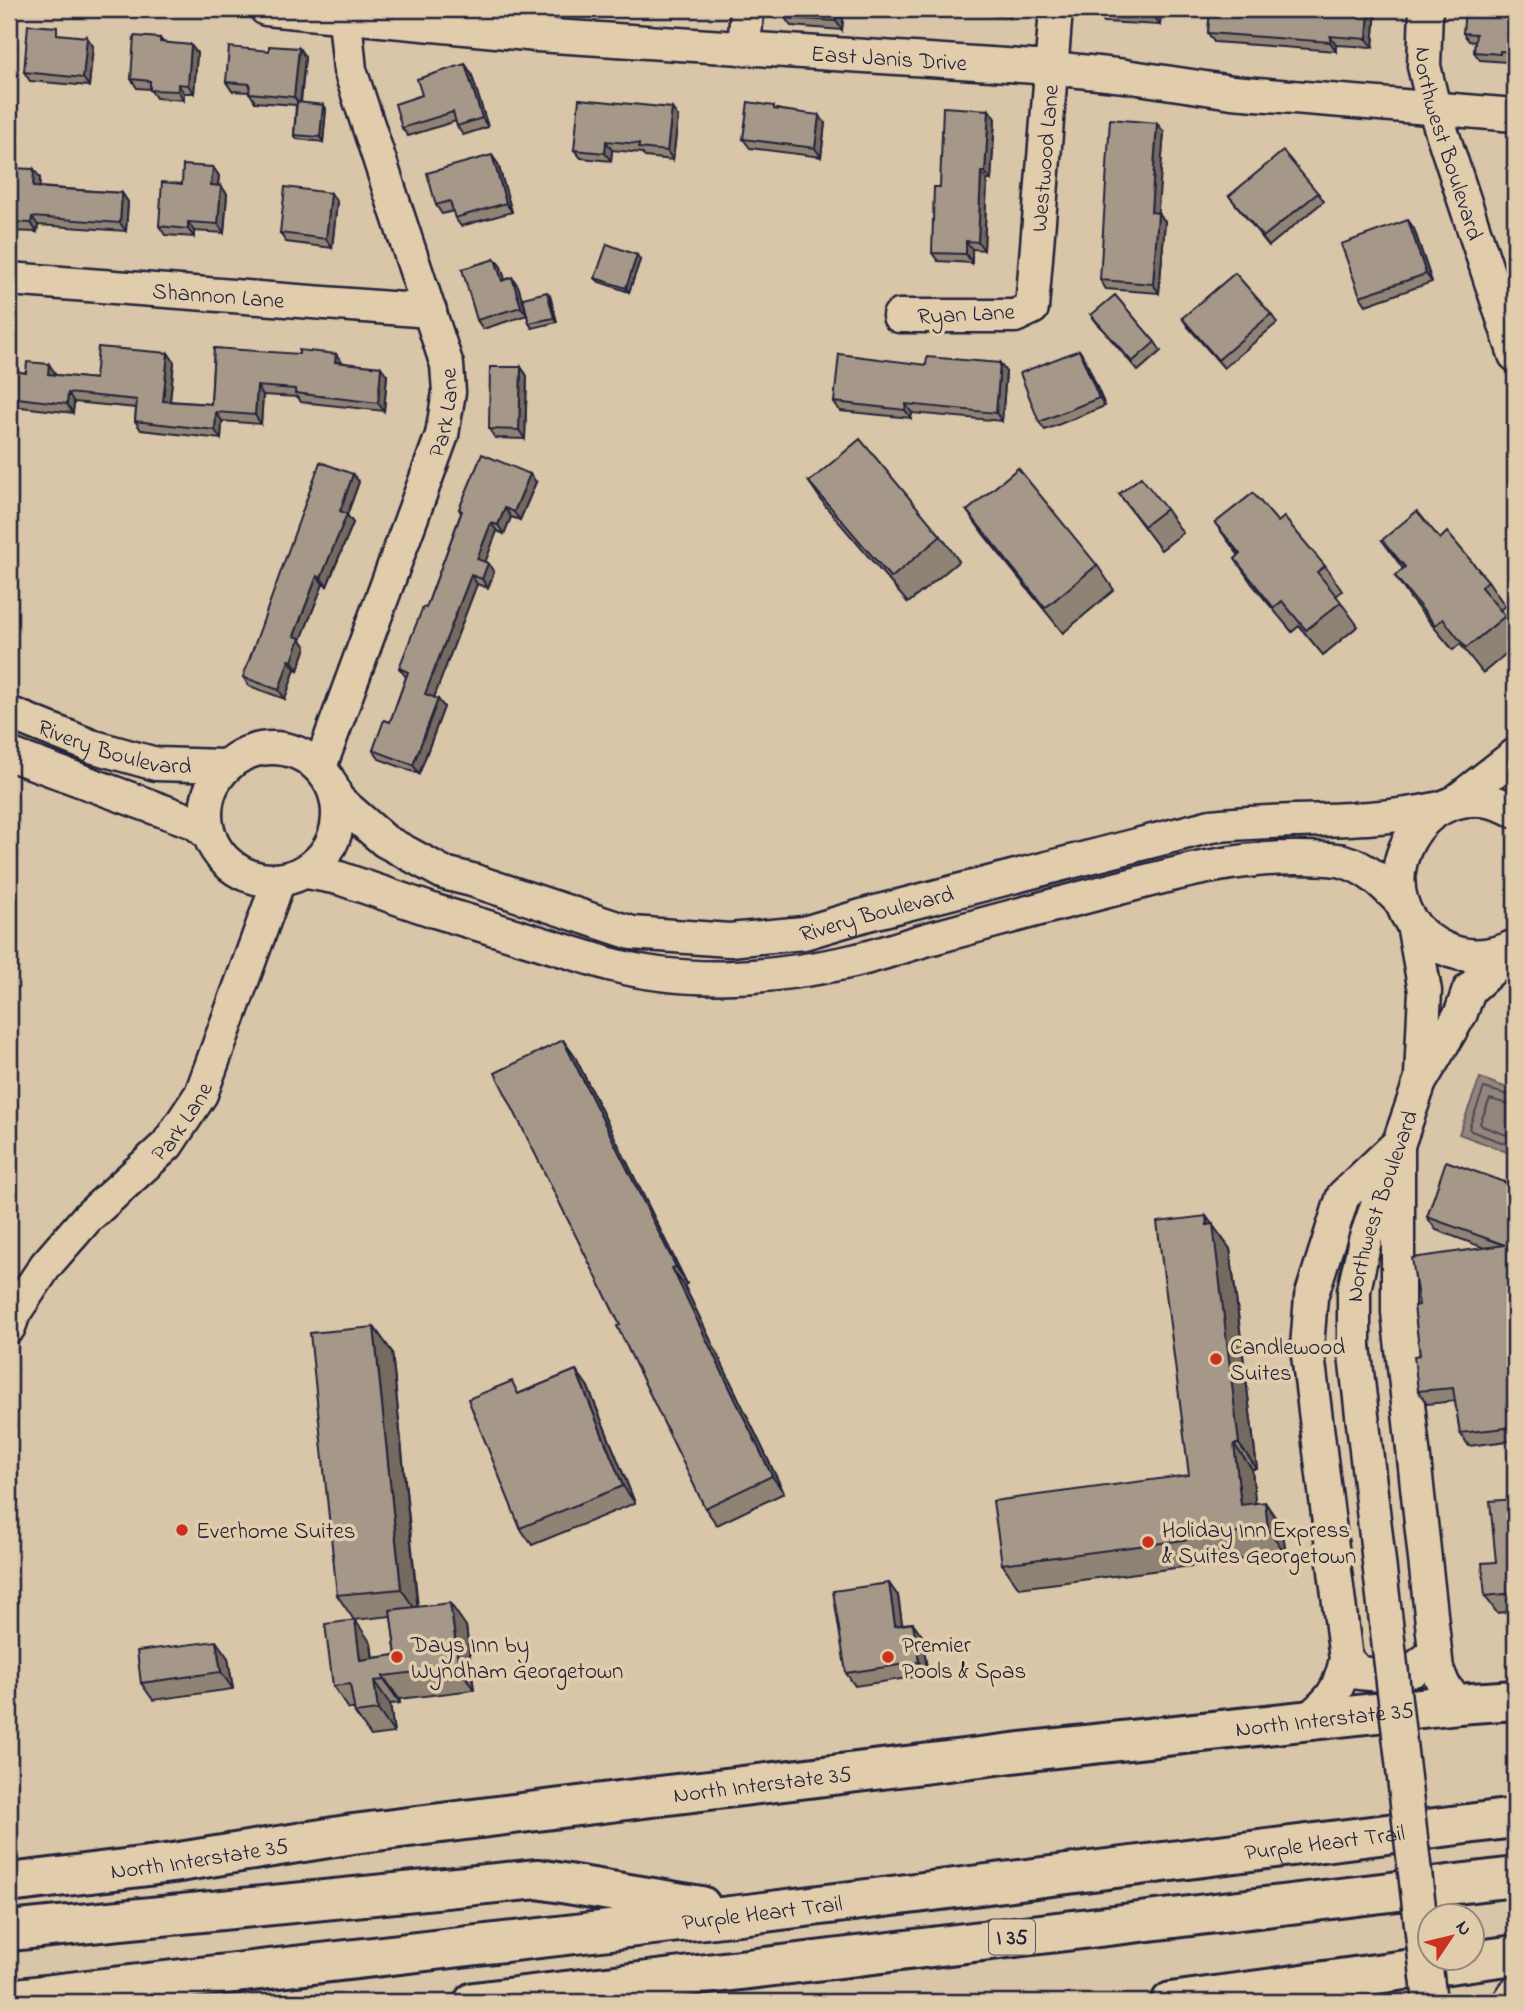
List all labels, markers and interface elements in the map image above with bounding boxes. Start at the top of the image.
street label: East Janis Drive [810,39,969,82]
street label: Northwest Boulevard [1405,46,1490,245]
street label: Westwood Lane [1024,83,1069,233]
street label: Shannon Lane [151,276,286,319]
street label: Ryan Lane [917,296,1017,337]
street label: Park Lane [421,366,468,463]
street label: Rivery Boulevard [32,712,192,784]
street label: Rivery Boulevard [796,879,958,952]
street label: Park Lane [145,1078,223,1171]
street label: Northwest Boulevard [1340,1106,1428,1302]
place label: Candlewood Suites [1230,1332,1345,1391]
marker: Candlewood Suites [1208,1351,1224,1367]
place label: Holiday Inn Express & Suites Georgetown [1162,1515,1356,1575]
place label: Everhome Suites [196,1516,355,1549]
marker: Everhome Suites [174,1522,190,1538]
marker: Holiday Inn Express & Suites Georgetown [1140,1534,1156,1550]
place label: Days Inn by Wyndham Georgetown [410,1630,623,1691]
place label: Premier Pools & Spas [902,1630,1026,1689]
marker: Days Inn by Wyndham Georgetown [389,1649,405,1665]
marker: Premier Pools & Spas [880,1649,896,1665]
street label: North Interstate 35 [1234,1695,1416,1747]
street label: North Interstate 35 [672,1759,854,1813]
street label: Purple Heart Trail [1243,1818,1407,1871]
street label: North Interstate 35 [109,1831,291,1889]
street label: Purple Heart Trail [680,1888,844,1940]
north arrow [1416,1902,1486,1972]
text: N [1448,1916,1478,1942]
road number: I 35 [989,1920,1035,1954]

